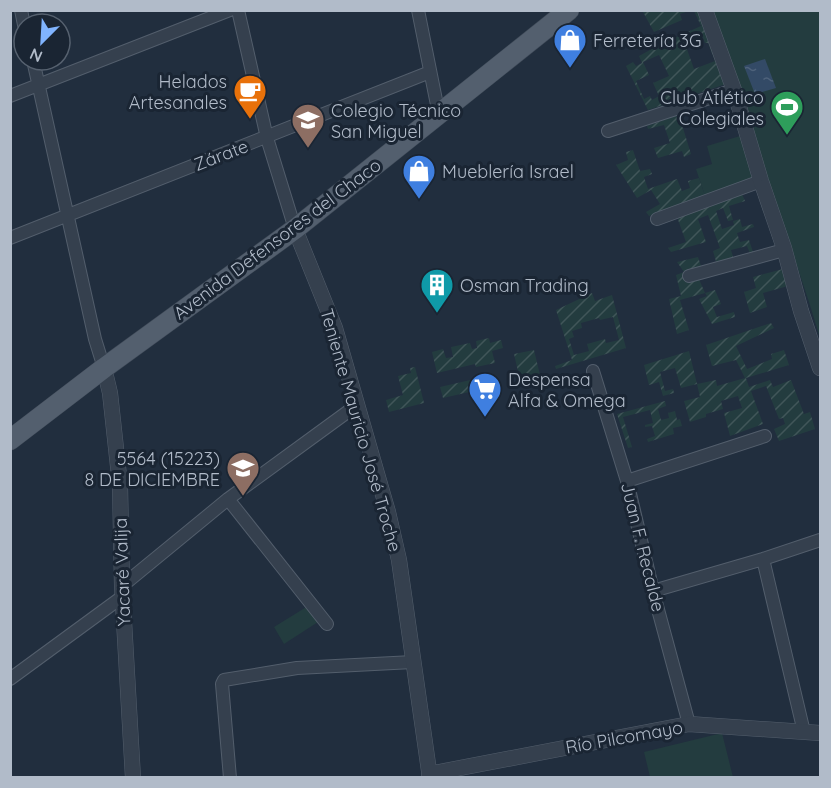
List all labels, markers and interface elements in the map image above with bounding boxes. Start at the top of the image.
north arrow [12,12,72,72]
shop icon: Ferretería 3G [552,22,588,69]
place label: Ferretería 3G [593,29,701,52]
text: N [26,44,45,67]
place label: Helados Artesanales [129,70,227,114]
cafe icon: Helados Artesanales [232,73,268,120]
place label: Club Atlético Colegiales [660,86,764,130]
sports icon: Club Atlético Colegiales [769,89,805,136]
place label: Colegio Técnico San Miguel [331,99,461,143]
school or university icon: Colegio Técnico San Miguel [290,102,326,149]
street label: Zárate [191,134,251,176]
street label: Avenida Defensores del Chaco [169,153,385,325]
shop icon: Mueblería Israel [401,153,437,200]
place label: Mueblería Israel [442,160,574,183]
building icon: Osman Trading [419,267,455,314]
place label: Osman Trading [460,274,589,297]
street label: Teniente Mauricio José Troche [315,306,407,554]
place label: Despensa Alfa & Omega [508,368,626,412]
supermarket icon: Despensa Alfa & Omega [467,371,503,418]
place label: 5564 (15223) 8 DE DICIEMBRE [84,447,220,491]
school or university icon: 5564 (15223) 8 DE DICIEMBRE [225,450,261,497]
street label: Juan F. Recalde [616,480,670,614]
street label: Yacaré Valija [109,517,135,627]
street label: Río Pilcomayo [564,715,684,759]

